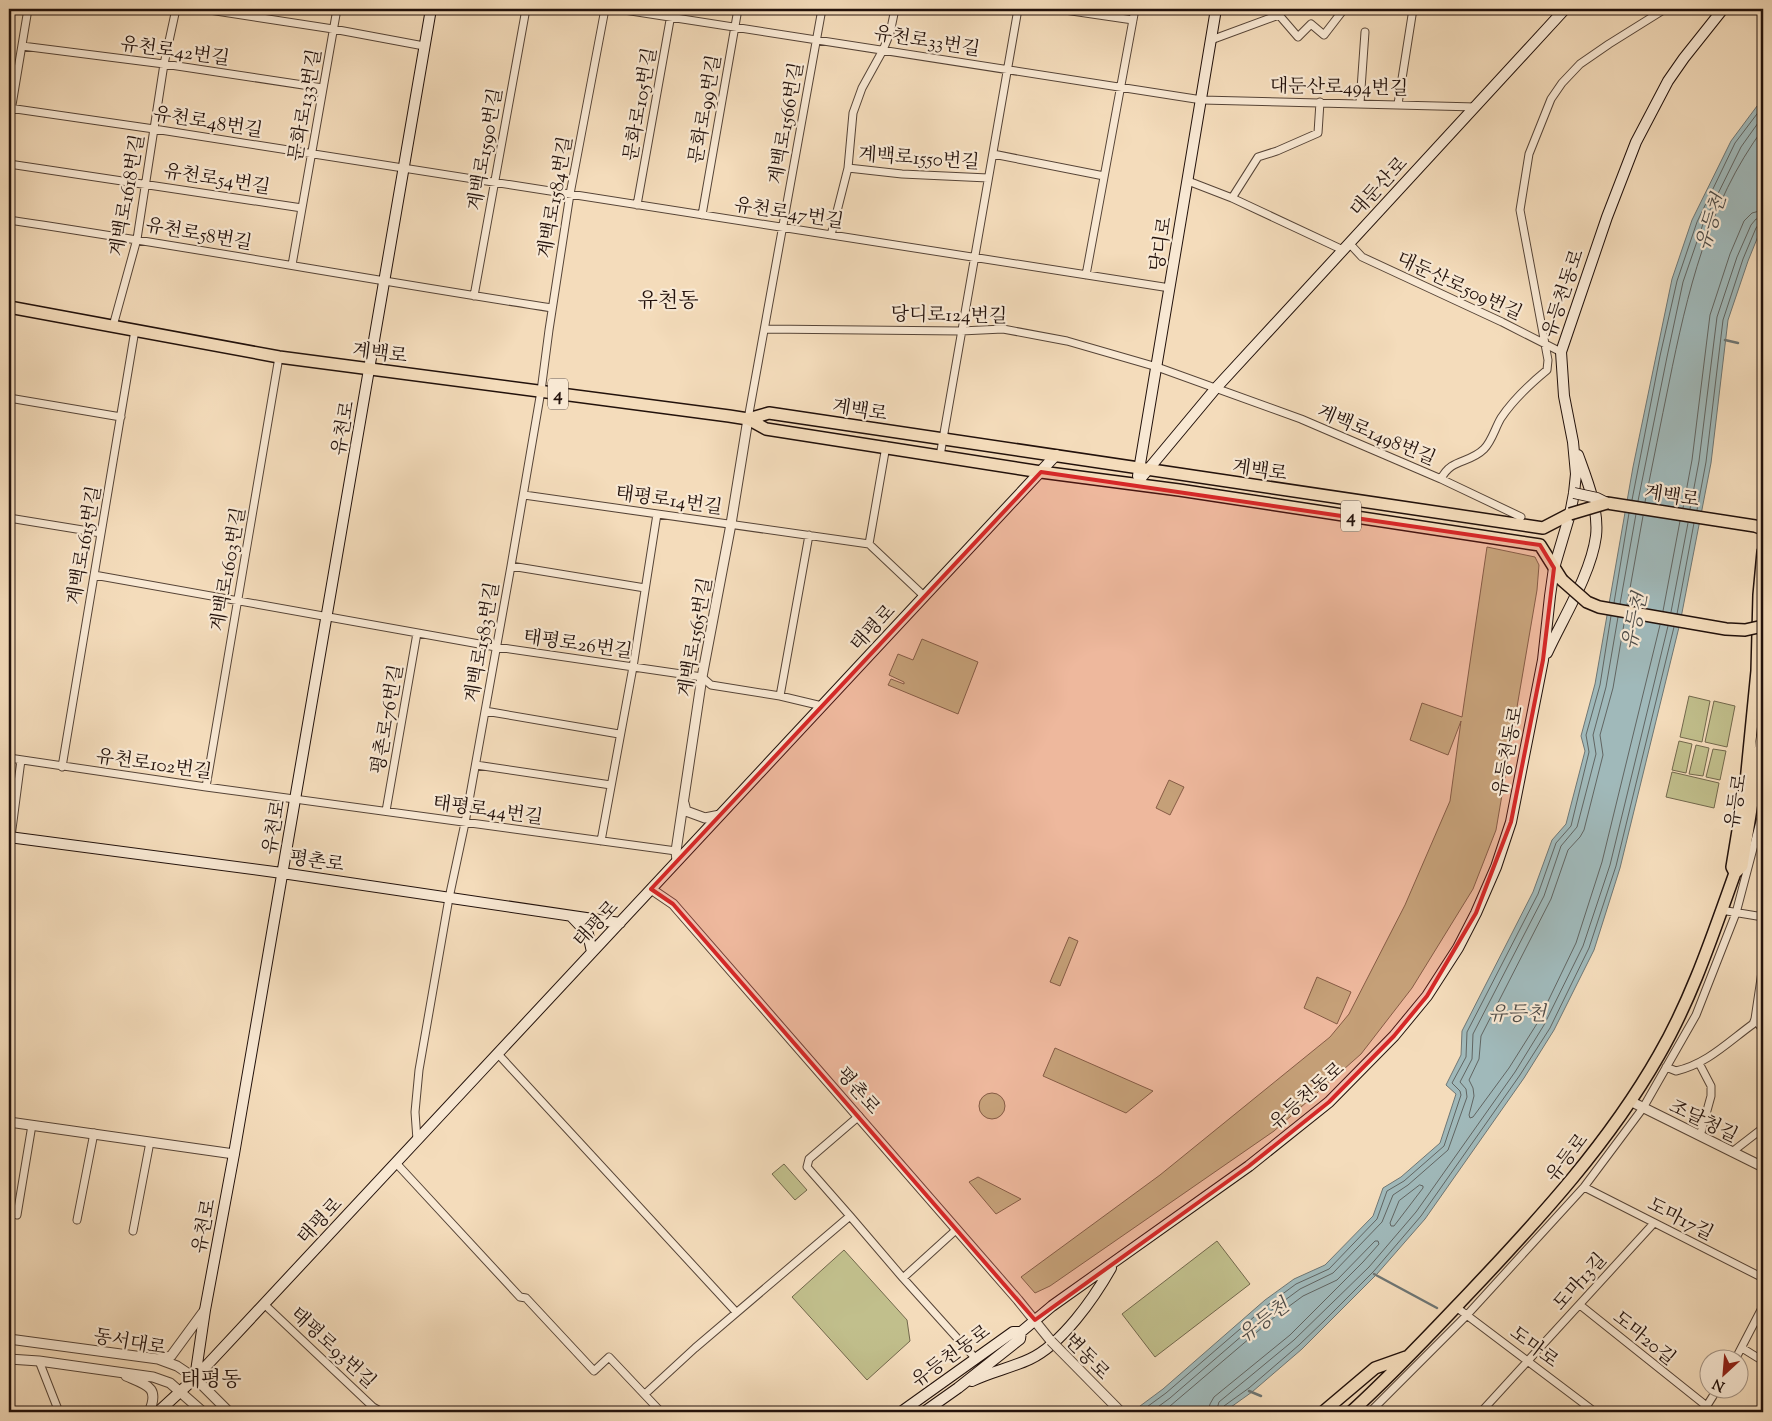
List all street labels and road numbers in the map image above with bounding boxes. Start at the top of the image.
street label: 유천로33번길 [872,21,982,64]
street label: 유천로42번길 [118,31,231,74]
street label: 문화로105번길 [618,46,665,163]
street label: 문화로133번길 [283,47,330,164]
street label: 문화로99번길 [684,53,729,166]
street label: 계백로1566번길 [763,60,811,187]
street label: 대둔산로494번길 [1270,74,1408,103]
street label: 계백로1590번길 [462,86,511,213]
street label: 유천로48번길 [151,101,264,145]
street label: 계백로1618번길 [104,132,152,259]
street label: 계백로1584번길 [532,134,580,261]
street label: 계백로1550번길 [857,142,980,177]
street label: 대둔산로 [1345,152,1415,224]
street label: 유천로54번길 [161,159,272,202]
street label: 유천로47번길 [732,192,845,236]
street label: 유천로58번길 [143,213,254,258]
street label: 당디로 [1145,215,1180,274]
street label: 대둔산로509번길 [1392,246,1526,328]
street label: 유등천동로 [1537,246,1592,342]
street label: 당디로124번길 [890,302,1008,331]
street label: 계백로 [351,338,409,371]
road number: 4 [548,378,568,409]
street label: 계백로 [830,394,889,429]
street label: 유천로 [326,399,363,458]
street label: 계백로1498번길 [1313,399,1439,473]
street label: 계백로 [1231,454,1289,489]
street label: 계백로 [1642,480,1701,515]
street label: 태평로14번길 [613,481,724,522]
street label: 계백로1615번길 [62,484,109,607]
road number: 4 [1341,501,1361,532]
street label: 계백로1603번길 [205,505,254,634]
street label: 계백로1565번길 [673,576,720,699]
street label: 계백로1583번길 [460,580,507,705]
street label: 태평로 [845,599,902,658]
street label: 태평로26번길 [521,624,634,667]
street label: 평촌로76번길 [366,663,411,776]
street label: 유등천동로 [1487,704,1531,799]
street label: 유천로102번길 [94,744,213,787]
street label: 유등로 [1720,772,1755,831]
street label: 태평로44번길 [431,790,544,833]
street label: 유천로 [257,798,294,857]
street label: 평촌로 [288,845,346,880]
street label: 태평로 [568,895,625,954]
street label: 유등천동로 [1264,1057,1351,1137]
street label: 평촌로 [829,1062,885,1121]
street label: 조달청길 [1664,1094,1742,1150]
street label: 유등로 [1540,1129,1596,1189]
street label: 태평로 [292,1192,349,1251]
street label: 도마17길 [1642,1192,1718,1248]
street label: 유천로 [187,1197,224,1256]
street label: 도마13길 [1548,1248,1614,1317]
street label: 태평로93번길 [283,1302,381,1396]
street label: 도마20길 [1606,1305,1681,1373]
street label: 유등천동로 [906,1319,997,1395]
street label: 도마로 [1503,1321,1564,1375]
street label: 동서대로 [91,1324,168,1363]
street label: 변동로 [1057,1329,1115,1387]

